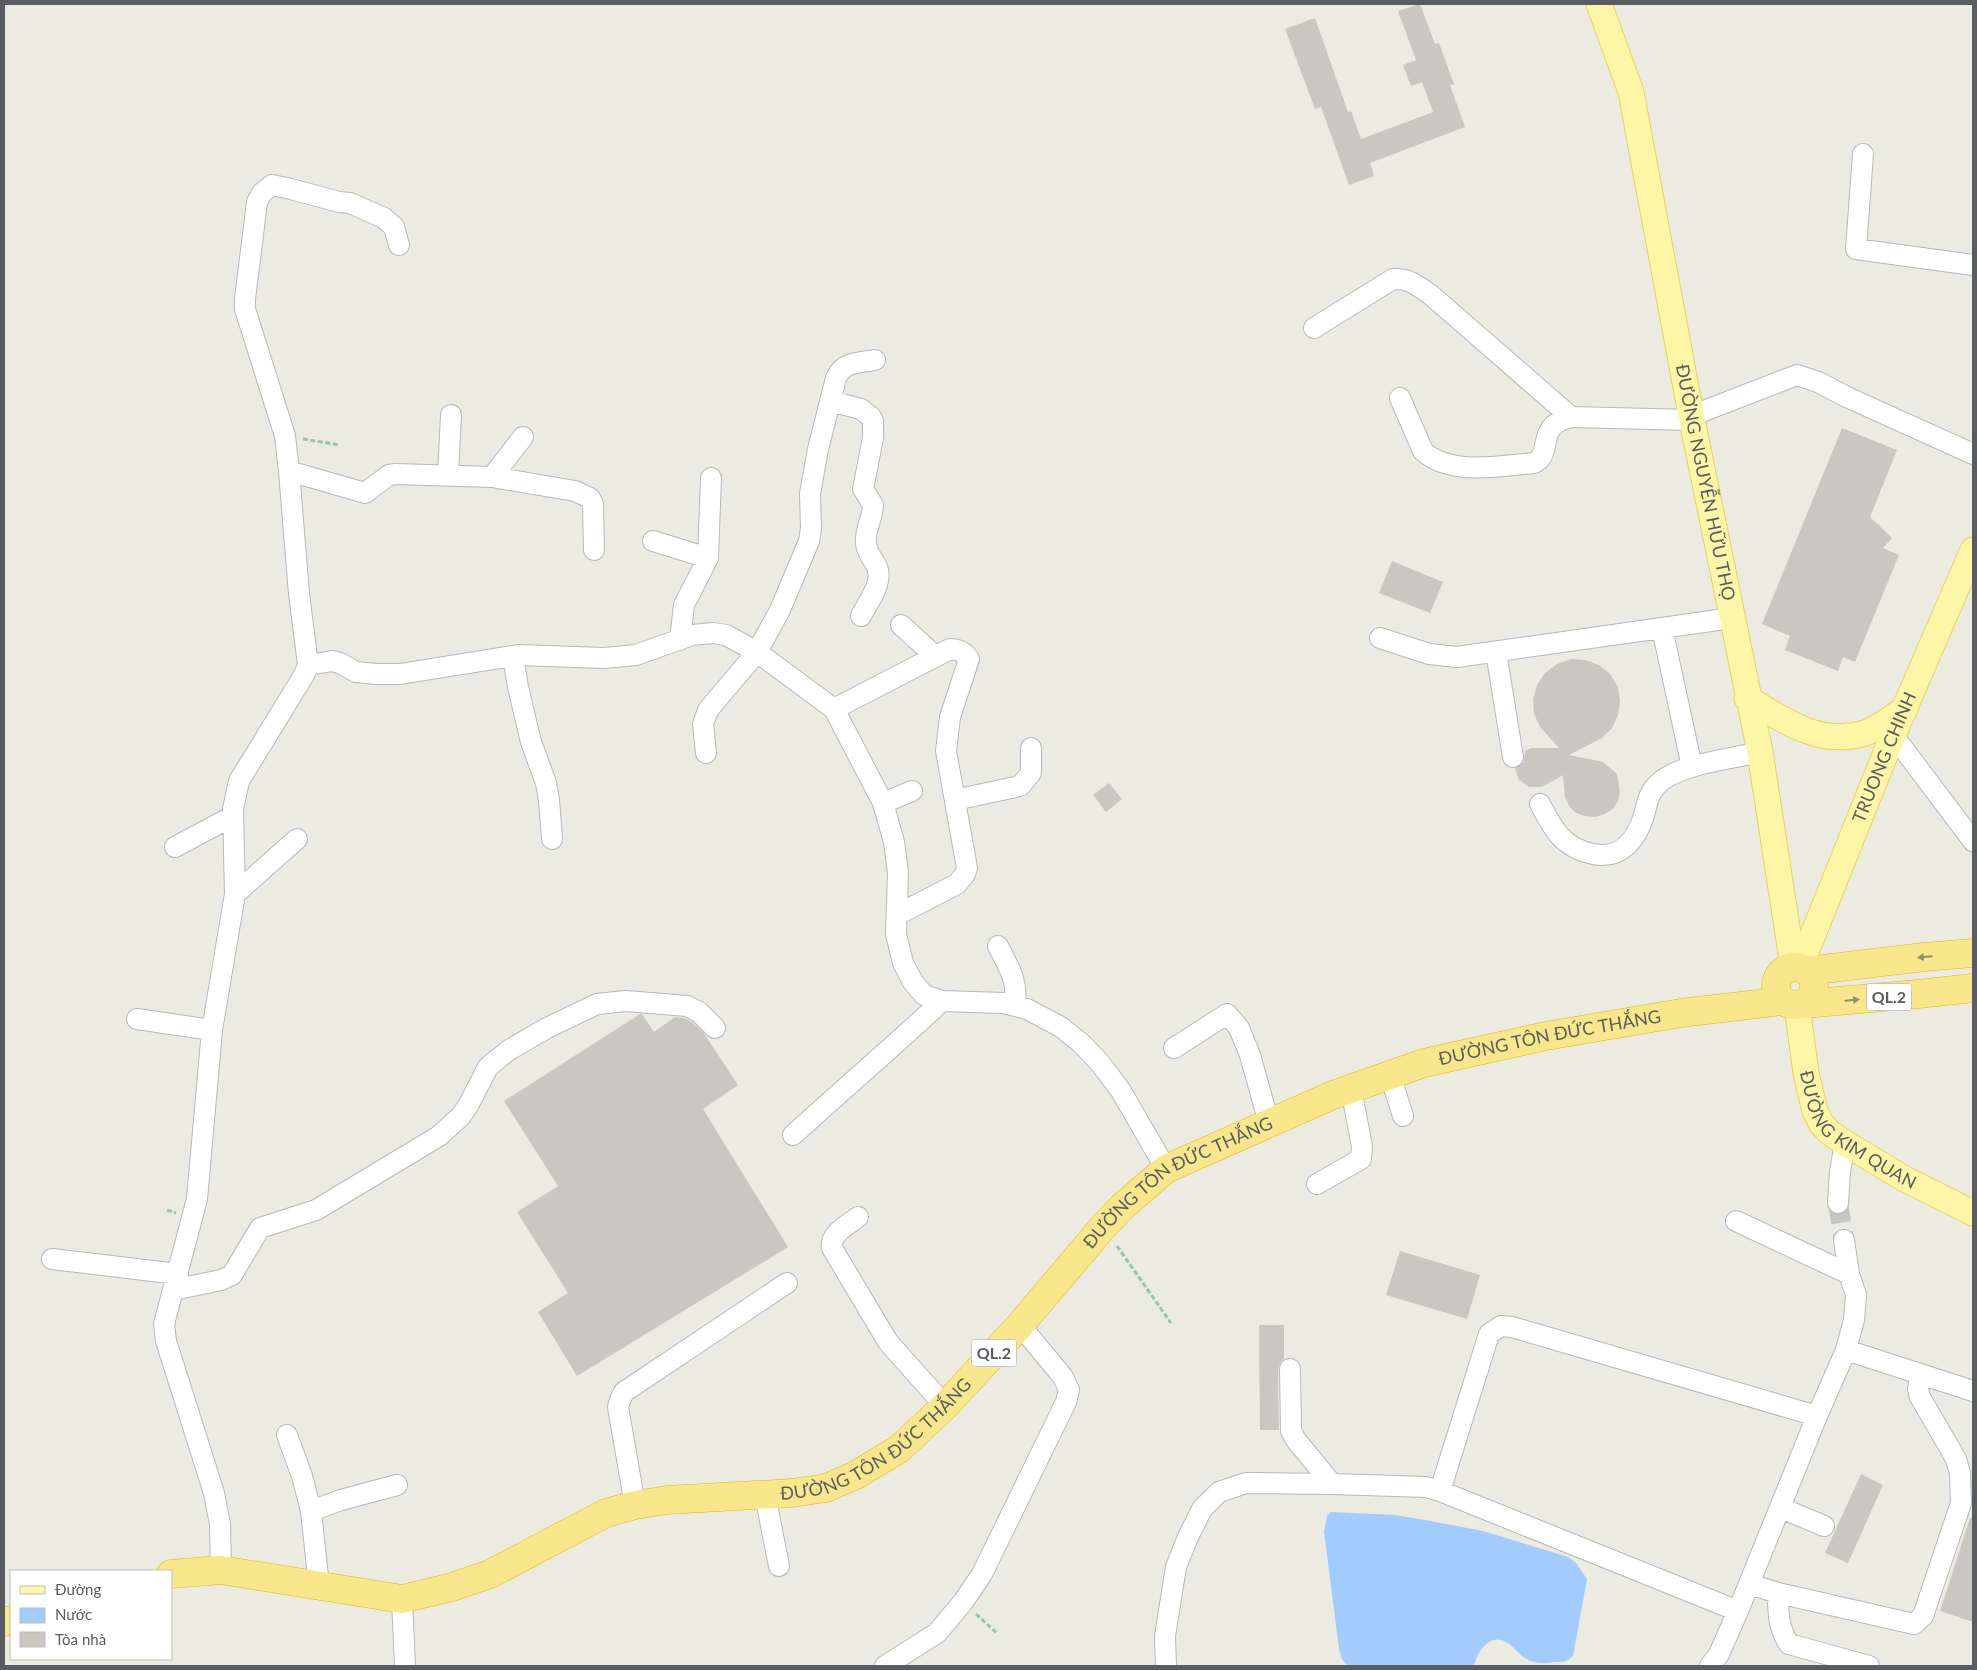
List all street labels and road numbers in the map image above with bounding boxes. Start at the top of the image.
street label: ĐƯỜNG NGUYỄN HỮU THỌ [1672,362,1741,602]
street label: TRUONG CHINH [1847,688,1920,826]
road number: QL.2 [1866,984,1912,1010]
street label: ĐƯỜNG TÔN ĐỨC THẮNG [1436,1005,1662,1069]
street label: ĐƯỜNG KIM QUAN [1796,1068,1920,1193]
street label: ĐƯỜNG TÔN ĐỨC THẮNG [1078,1111,1276,1253]
road number: QL.2 [972,1340,1016,1366]
street label: ĐƯỜNG TÔN ĐỨC THẮNG [779,1373,975,1504]

